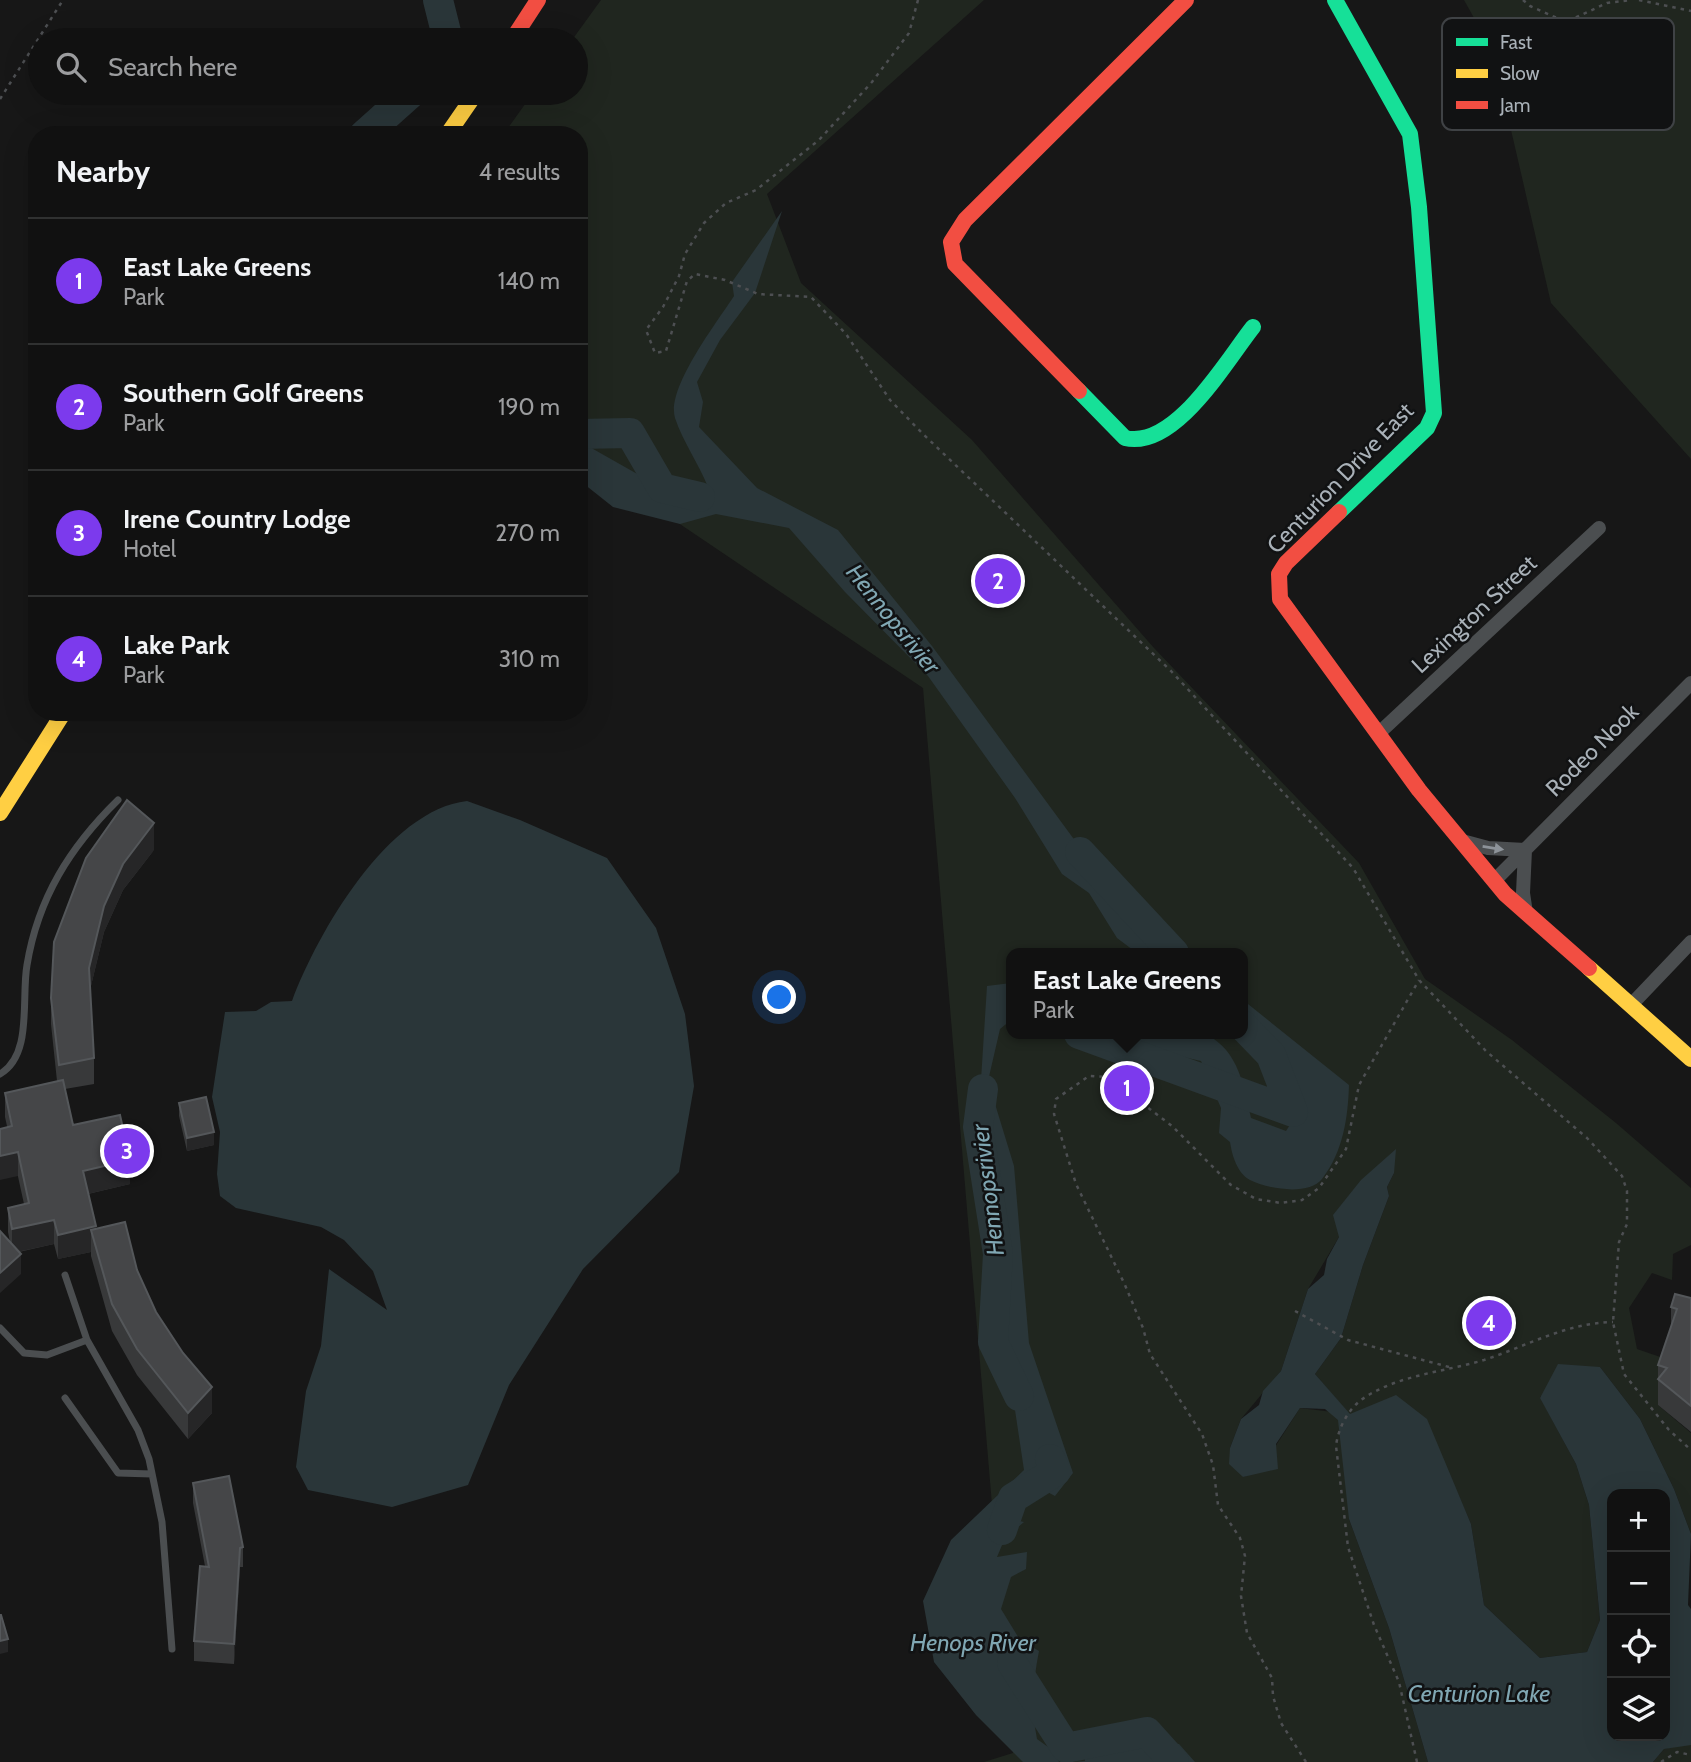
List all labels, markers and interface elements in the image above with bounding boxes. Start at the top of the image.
legend [1442,18,1674,130]
search box [28,28,588,105]
text: Fast [1500,31,1533,54]
icon: search [52,48,90,86]
text: Search here [108,51,237,83]
text: Slow [1500,62,1540,85]
text: Jam [1499,94,1530,117]
text: Nearby [56,153,150,190]
text: 4 results [479,158,560,186]
text: East Lake Greens [123,251,311,283]
text: 1 [75,267,83,295]
text: 140 m [498,267,560,295]
text: Park [123,283,164,311]
text: Southern Golf Greens [123,377,364,409]
text: 2 [73,393,85,421]
text: 190 m [498,393,560,421]
street label: Centurion Drive East [1261,397,1419,559]
text: Park [123,409,164,437]
text: Irene Country Lodge [123,503,351,535]
text: 3 [73,519,85,547]
text: 270 m [495,519,560,547]
text: Hotel [123,535,176,563]
street label: Lexington Street [1406,549,1542,679]
pin: 2 [975,555,1021,607]
water label: Hennopsrivier [840,558,947,681]
text: Lake Park [123,629,230,661]
text: 4 [72,645,86,673]
text: 310 m [499,645,560,673]
text: Park [123,661,164,689]
street label: Rodeo Nook [1540,697,1645,802]
one-way arrow [1482,843,1504,854]
popup [1006,948,1248,1039]
text: East Lake Greens [1033,964,1221,996]
your location [762,980,796,1014]
text: Park [1033,996,1074,1024]
pin: 1 [1104,1062,1150,1114]
water label: Hennopsrivier [965,1121,1010,1258]
pin: 3 [104,1125,150,1177]
pin: 4 [1466,1297,1512,1349]
map controls [1607,1489,1670,1741]
button: + [1607,1489,1670,1552]
button: − [1607,1552,1670,1615]
button: locate [1607,1615,1670,1678]
water label: Henops River [910,1628,1038,1657]
button: layers [1607,1678,1670,1741]
water label: Centurion Lake [1408,1679,1550,1708]

